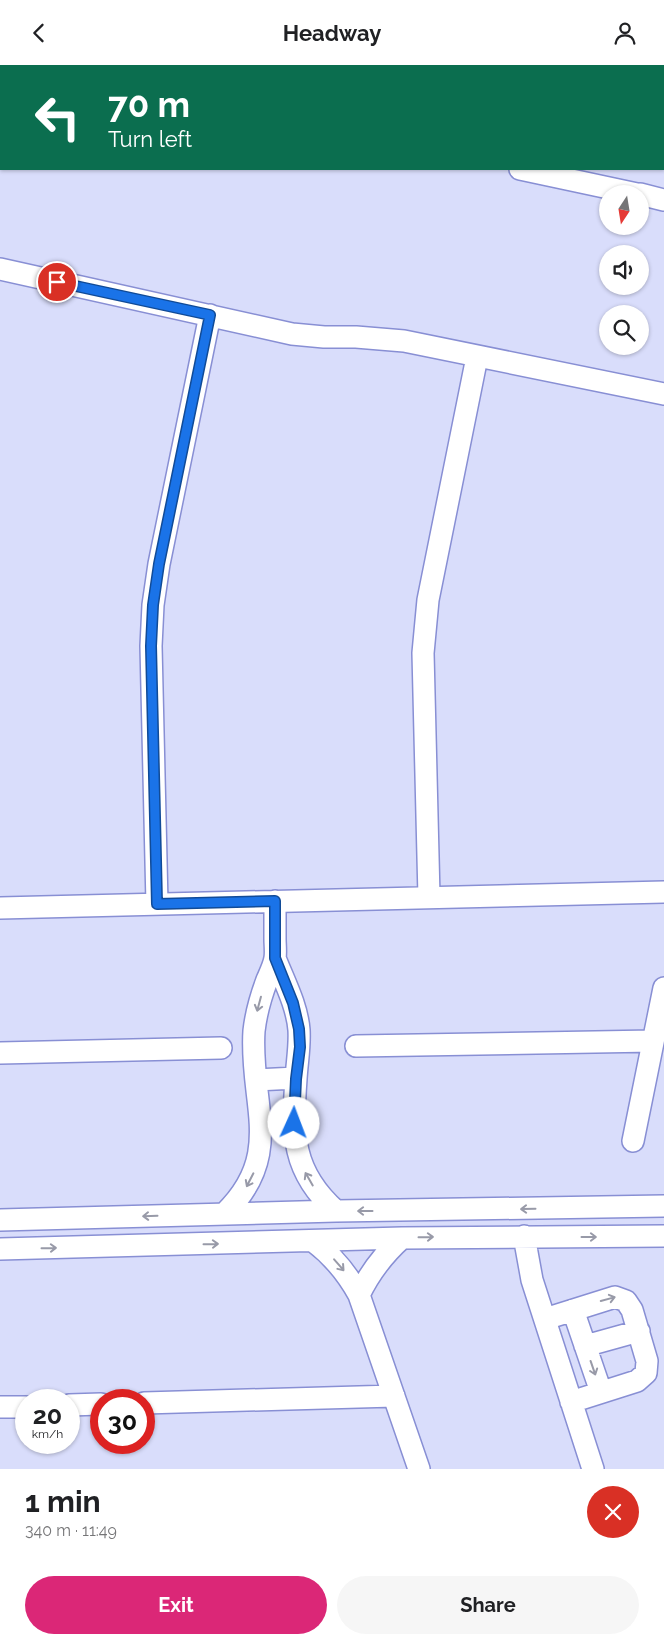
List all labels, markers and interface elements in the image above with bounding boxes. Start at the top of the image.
icon: back [25,19,53,47]
icon: person [611,19,639,47]
text: Headway [283,20,381,46]
text: 70 m [108,84,190,125]
icon: left [25,85,90,150]
text: Turn left [108,126,192,152]
north arrow [599,185,649,235]
map controls [599,185,649,355]
button: sound [599,245,649,295]
pin [36,261,78,303]
icon: arrive [43,268,71,296]
button: search [599,305,649,355]
one-way arrow [254,996,264,1012]
position arrow [267,1096,319,1148]
one-way arrow [304,1171,314,1186]
one-way arrow [245,1172,254,1187]
one-way arrow [520,1204,536,1214]
one-way arrow [358,1206,374,1216]
one-way arrow [143,1211,159,1220]
one-way arrow [580,1232,596,1242]
one-way arrow [418,1233,434,1242]
one-way arrow [202,1239,219,1249]
one-way arrow [40,1243,56,1253]
one-way arrow [334,1258,345,1271]
one-way arrow [600,1294,616,1303]
one-way arrow [589,1359,598,1375]
speed limit sign: 30 [90,1389,155,1454]
text: 20 [33,1400,62,1430]
text: km/h [32,1427,63,1441]
text: 1 min [25,1484,101,1519]
button: close [587,1486,639,1538]
text: 340 m · 11:49 [25,1521,117,1540]
button: Exit [25,1576,327,1634]
button: Share [337,1576,639,1634]

